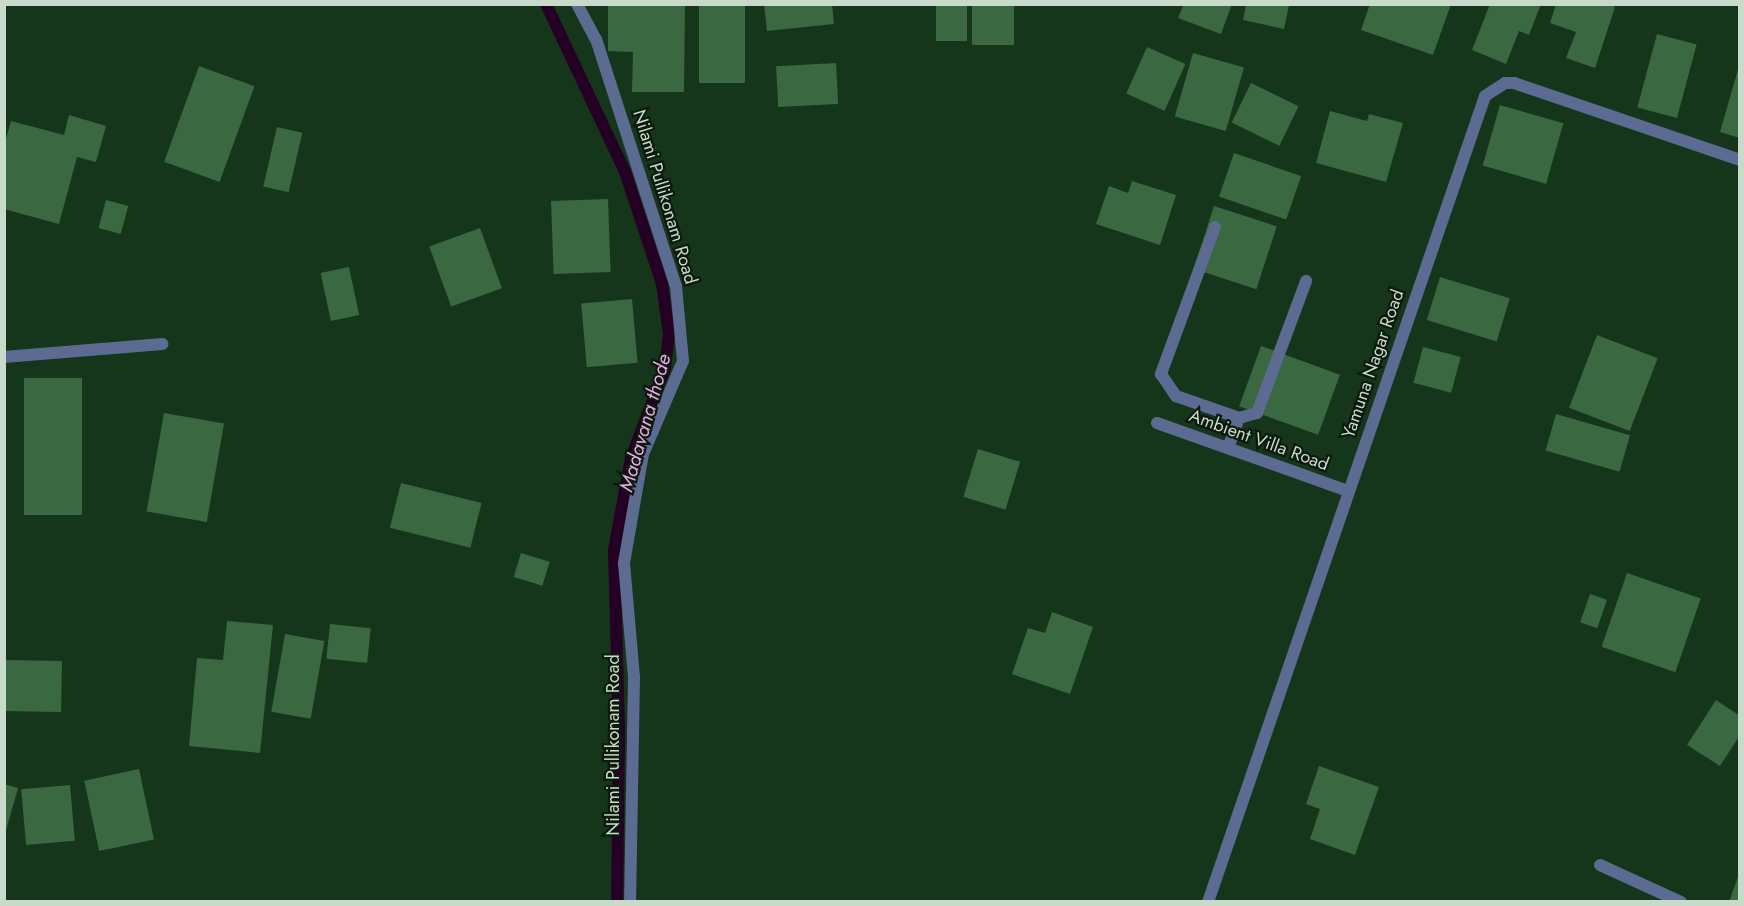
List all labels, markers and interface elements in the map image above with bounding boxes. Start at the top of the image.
street label: Nilami Pullikonam Road [628,107,702,287]
street label: Yamuna Nagar Road [1337,287,1409,441]
water label: Madavana thode [614,351,676,495]
street label: Ambient Villa Road [1186,405,1332,475]
street label: Nilami Pullikonam Road [602,654,624,836]

